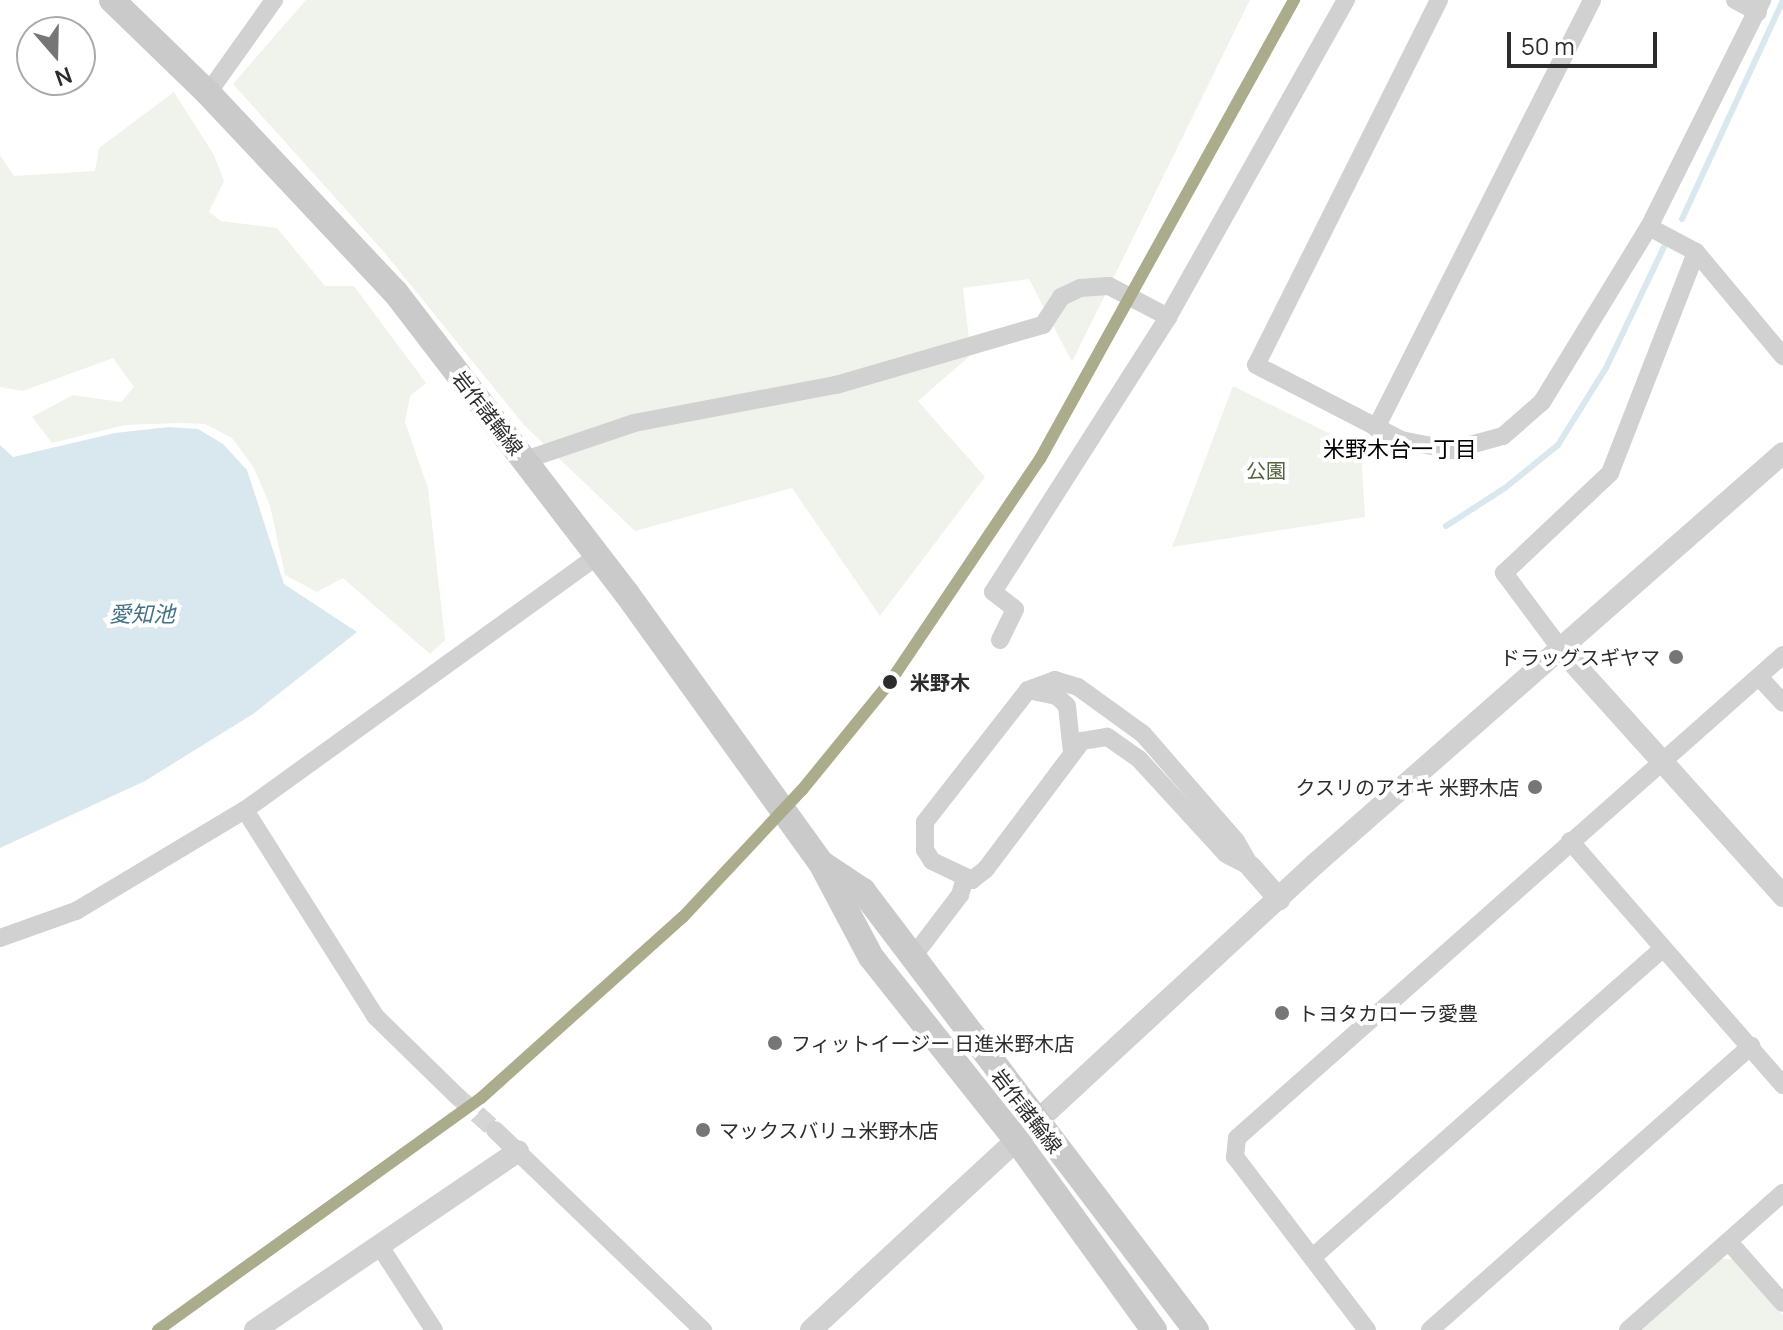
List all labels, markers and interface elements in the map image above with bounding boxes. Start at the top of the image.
north arrow [16,16,96,96]
scale bar [1511,16,1661,66]
text: 50 m [1521,29,1575,62]
text: N [51,60,76,93]
street label: 岩作諸輪線 [448,366,528,460]
district label: 米野木台一丁目 [1323,437,1477,463]
park label: 公園 [1246,458,1286,482]
water label: 愛知池 [109,602,175,628]
place label: ドラッグスギヤマ [1500,645,1660,669]
marker: ドラッグスギヤマ [1667,648,1685,666]
marker: 米野木 [877,669,903,695]
place label: 米野木 [910,670,970,694]
place label: クスリのアオキ 米野木店 [1295,775,1519,799]
marker: クスリのアオキ 米野木店 [1526,778,1544,796]
place label: トヨタカローラ愛豊 [1298,1001,1478,1025]
marker: トヨタカローラ愛豊 [1273,1004,1291,1022]
place label: フィットイージー 日進米野木店 [791,1031,1075,1055]
marker: フィットイージー 日進米野木店 [766,1034,784,1052]
street label: 岩作諸輪線 [987,1064,1067,1158]
place label: マックスバリュ米野木店 [719,1118,939,1142]
marker: マックスバリュ米野木店 [694,1121,712,1139]

